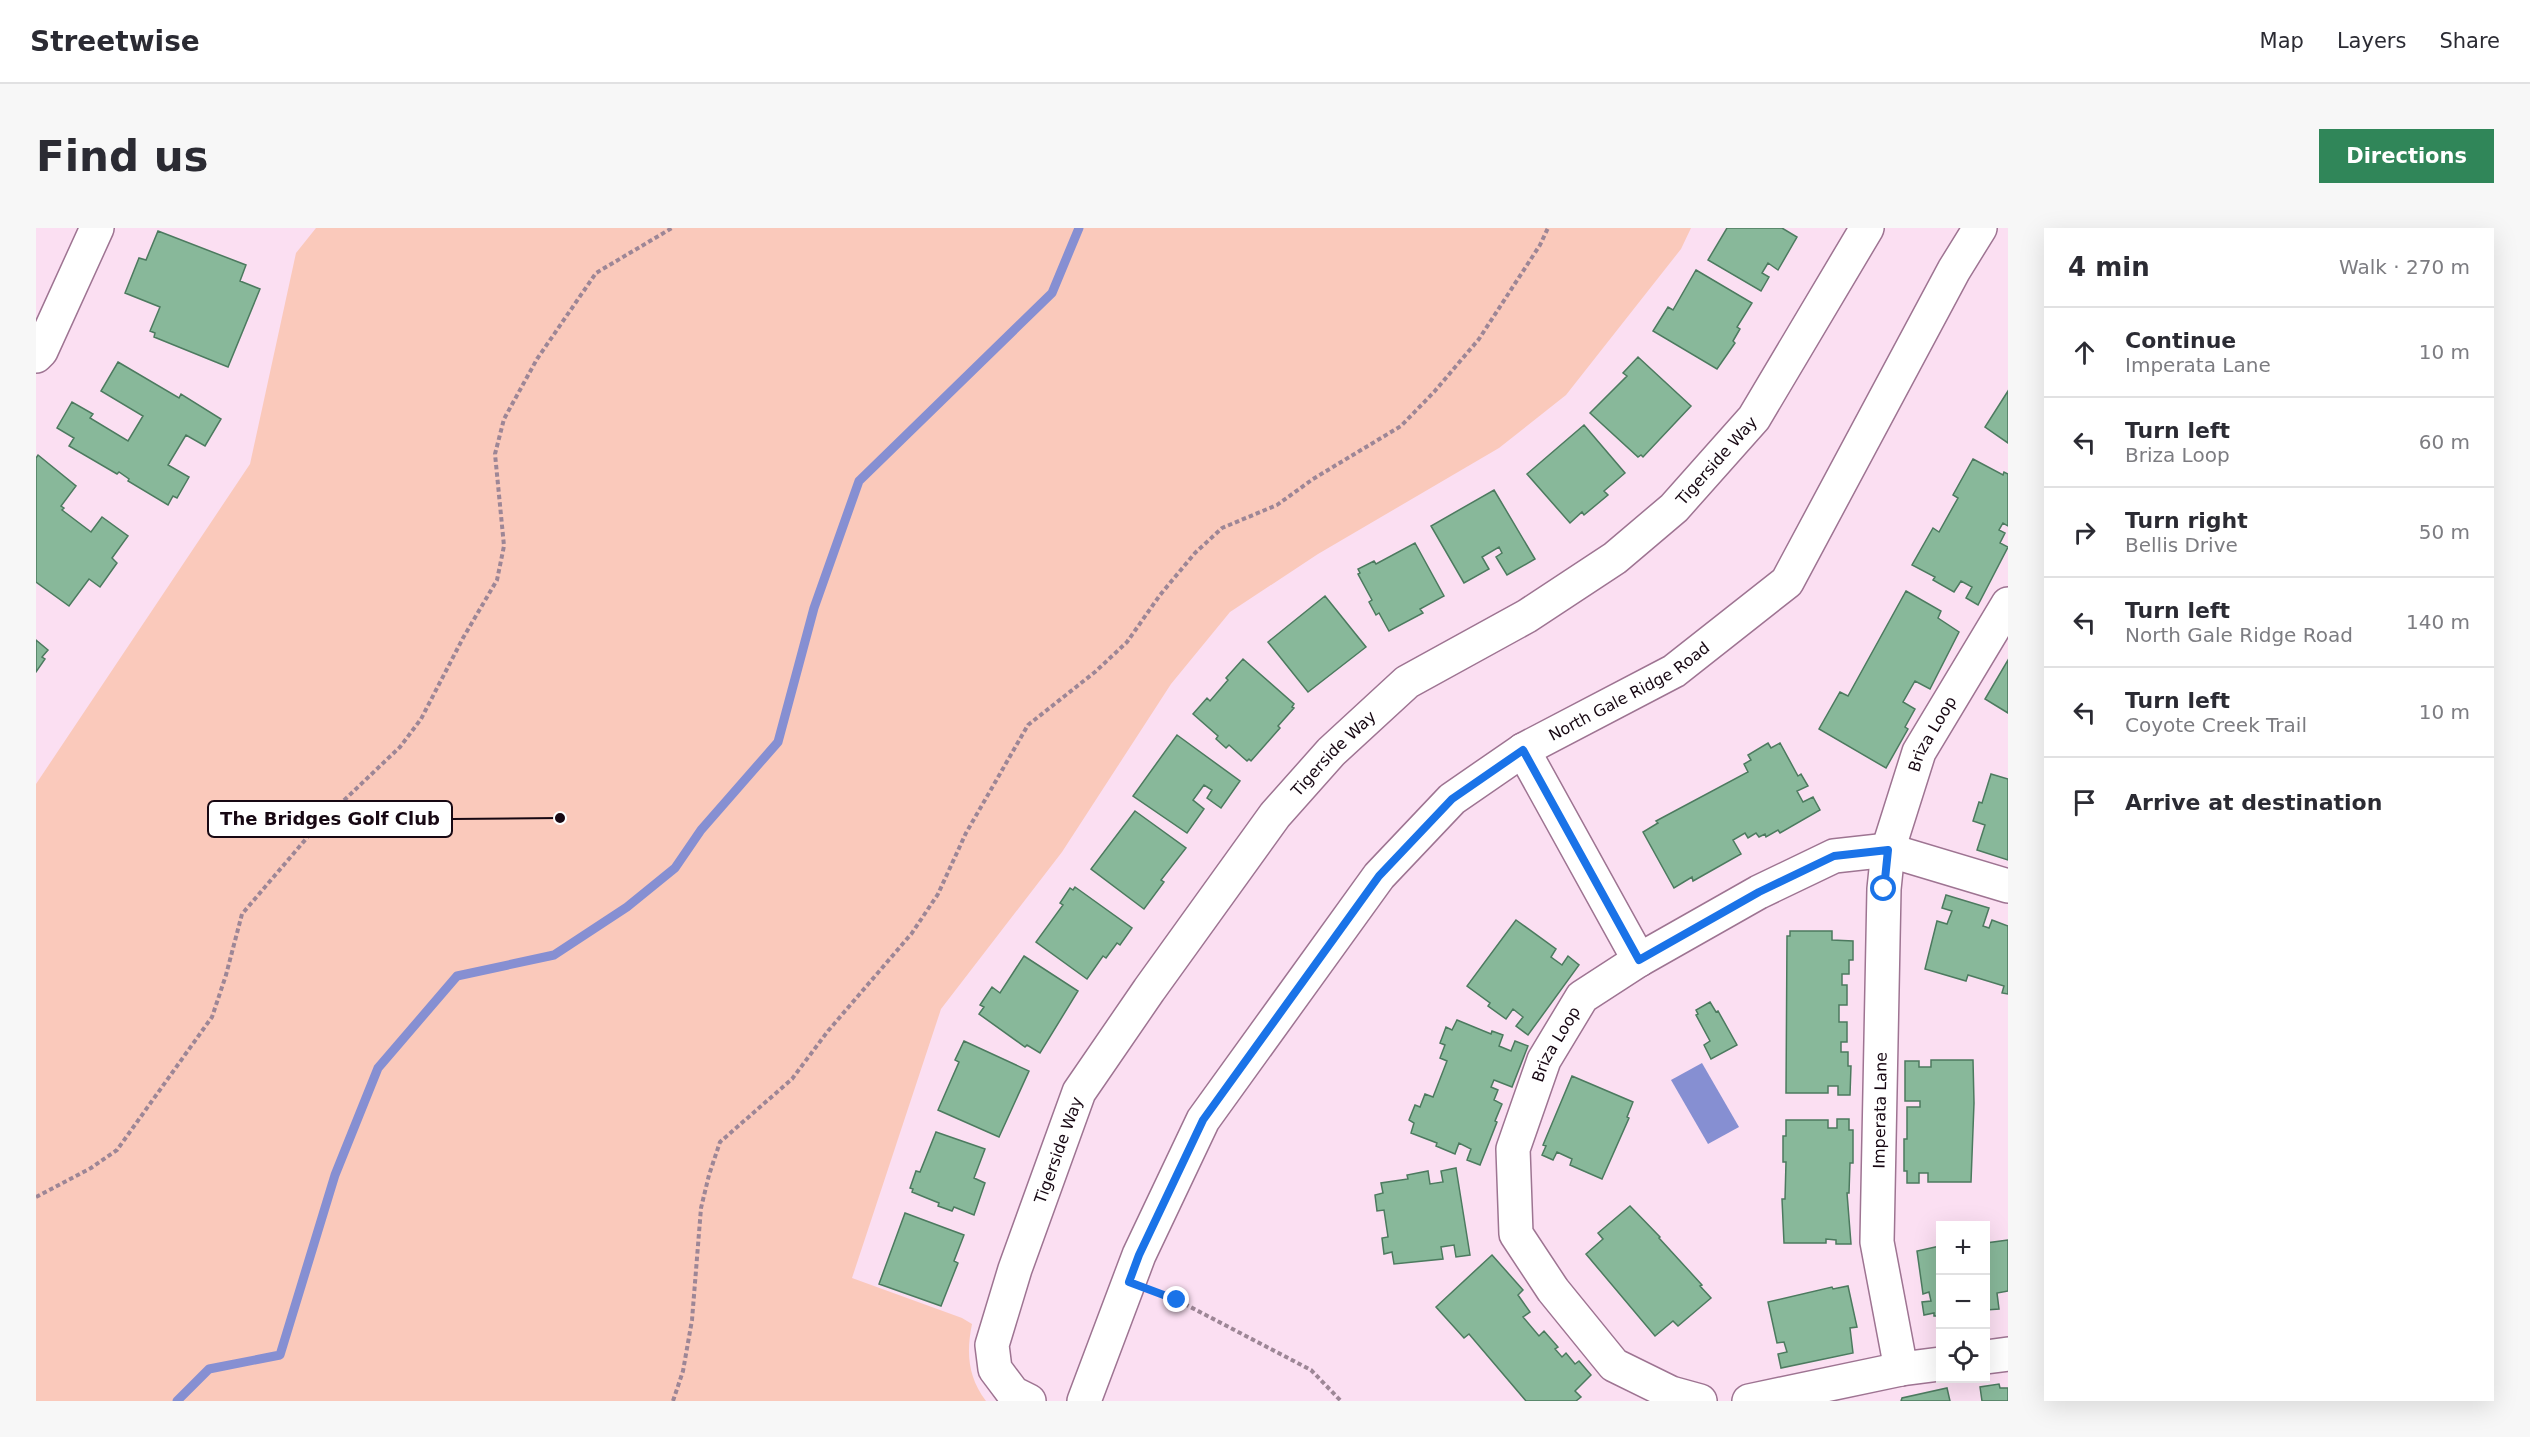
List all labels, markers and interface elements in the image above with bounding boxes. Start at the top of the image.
text: Streetwise [30,25,200,58]
text: Map [2260,29,2304,53]
text: Layers [2337,29,2406,53]
text: Share [2439,29,2500,53]
button: Directions [2319,129,2494,183]
text: Find us [36,132,209,181]
text: 4 min [2068,252,2150,282]
text: Walk · 270 m [2339,255,2470,279]
text: Continue [2125,328,2236,353]
icon: ahead [2068,336,2101,369]
text: 10 m [2419,340,2470,364]
text: Imperata Lane [2125,353,2271,377]
street label: Tigerside Way [1672,412,1761,510]
text: Turn left [2125,418,2230,443]
icon: left [2068,426,2101,459]
text: 60 m [2419,430,2470,454]
text: Briza Loop [2125,443,2230,467]
text: Turn right [2125,508,2248,533]
icon: right [2068,516,2101,549]
text: 50 m [2419,520,2470,544]
text: Bellis Drive [2125,533,2238,557]
text: Turn left [2125,598,2230,623]
icon: left [2068,606,2101,639]
text: 140 m [2406,610,2470,634]
text: North Gale Ridge Road [2125,623,2353,647]
street label: North Gale Ridge Road [1546,638,1713,745]
text: Turn left [2125,688,2230,713]
street label: Briza Loop [1904,693,1960,774]
icon: left [2068,696,2101,729]
text: 10 m [2419,700,2470,724]
street label: Tigerside Way [1287,707,1380,801]
text: Coyote Creek Trail [2125,713,2307,737]
icon: arrive [2068,786,2101,819]
text: Arrive at destination [2125,790,2382,815]
callout: The Bridges Golf Club [208,801,452,837]
text: The Bridges Golf Club [220,808,440,829]
route start [1870,875,1896,901]
street label: Briza Loop [1528,1003,1584,1085]
street label: Imperata Lane [1869,1052,1891,1169]
street label: Tigerside Way [1030,1094,1087,1207]
map controls [1936,1221,1990,1383]
button: + [1936,1221,1990,1275]
button: − [1936,1275,1990,1329]
route end [1163,1286,1189,1312]
button: locate [1936,1329,1990,1383]

